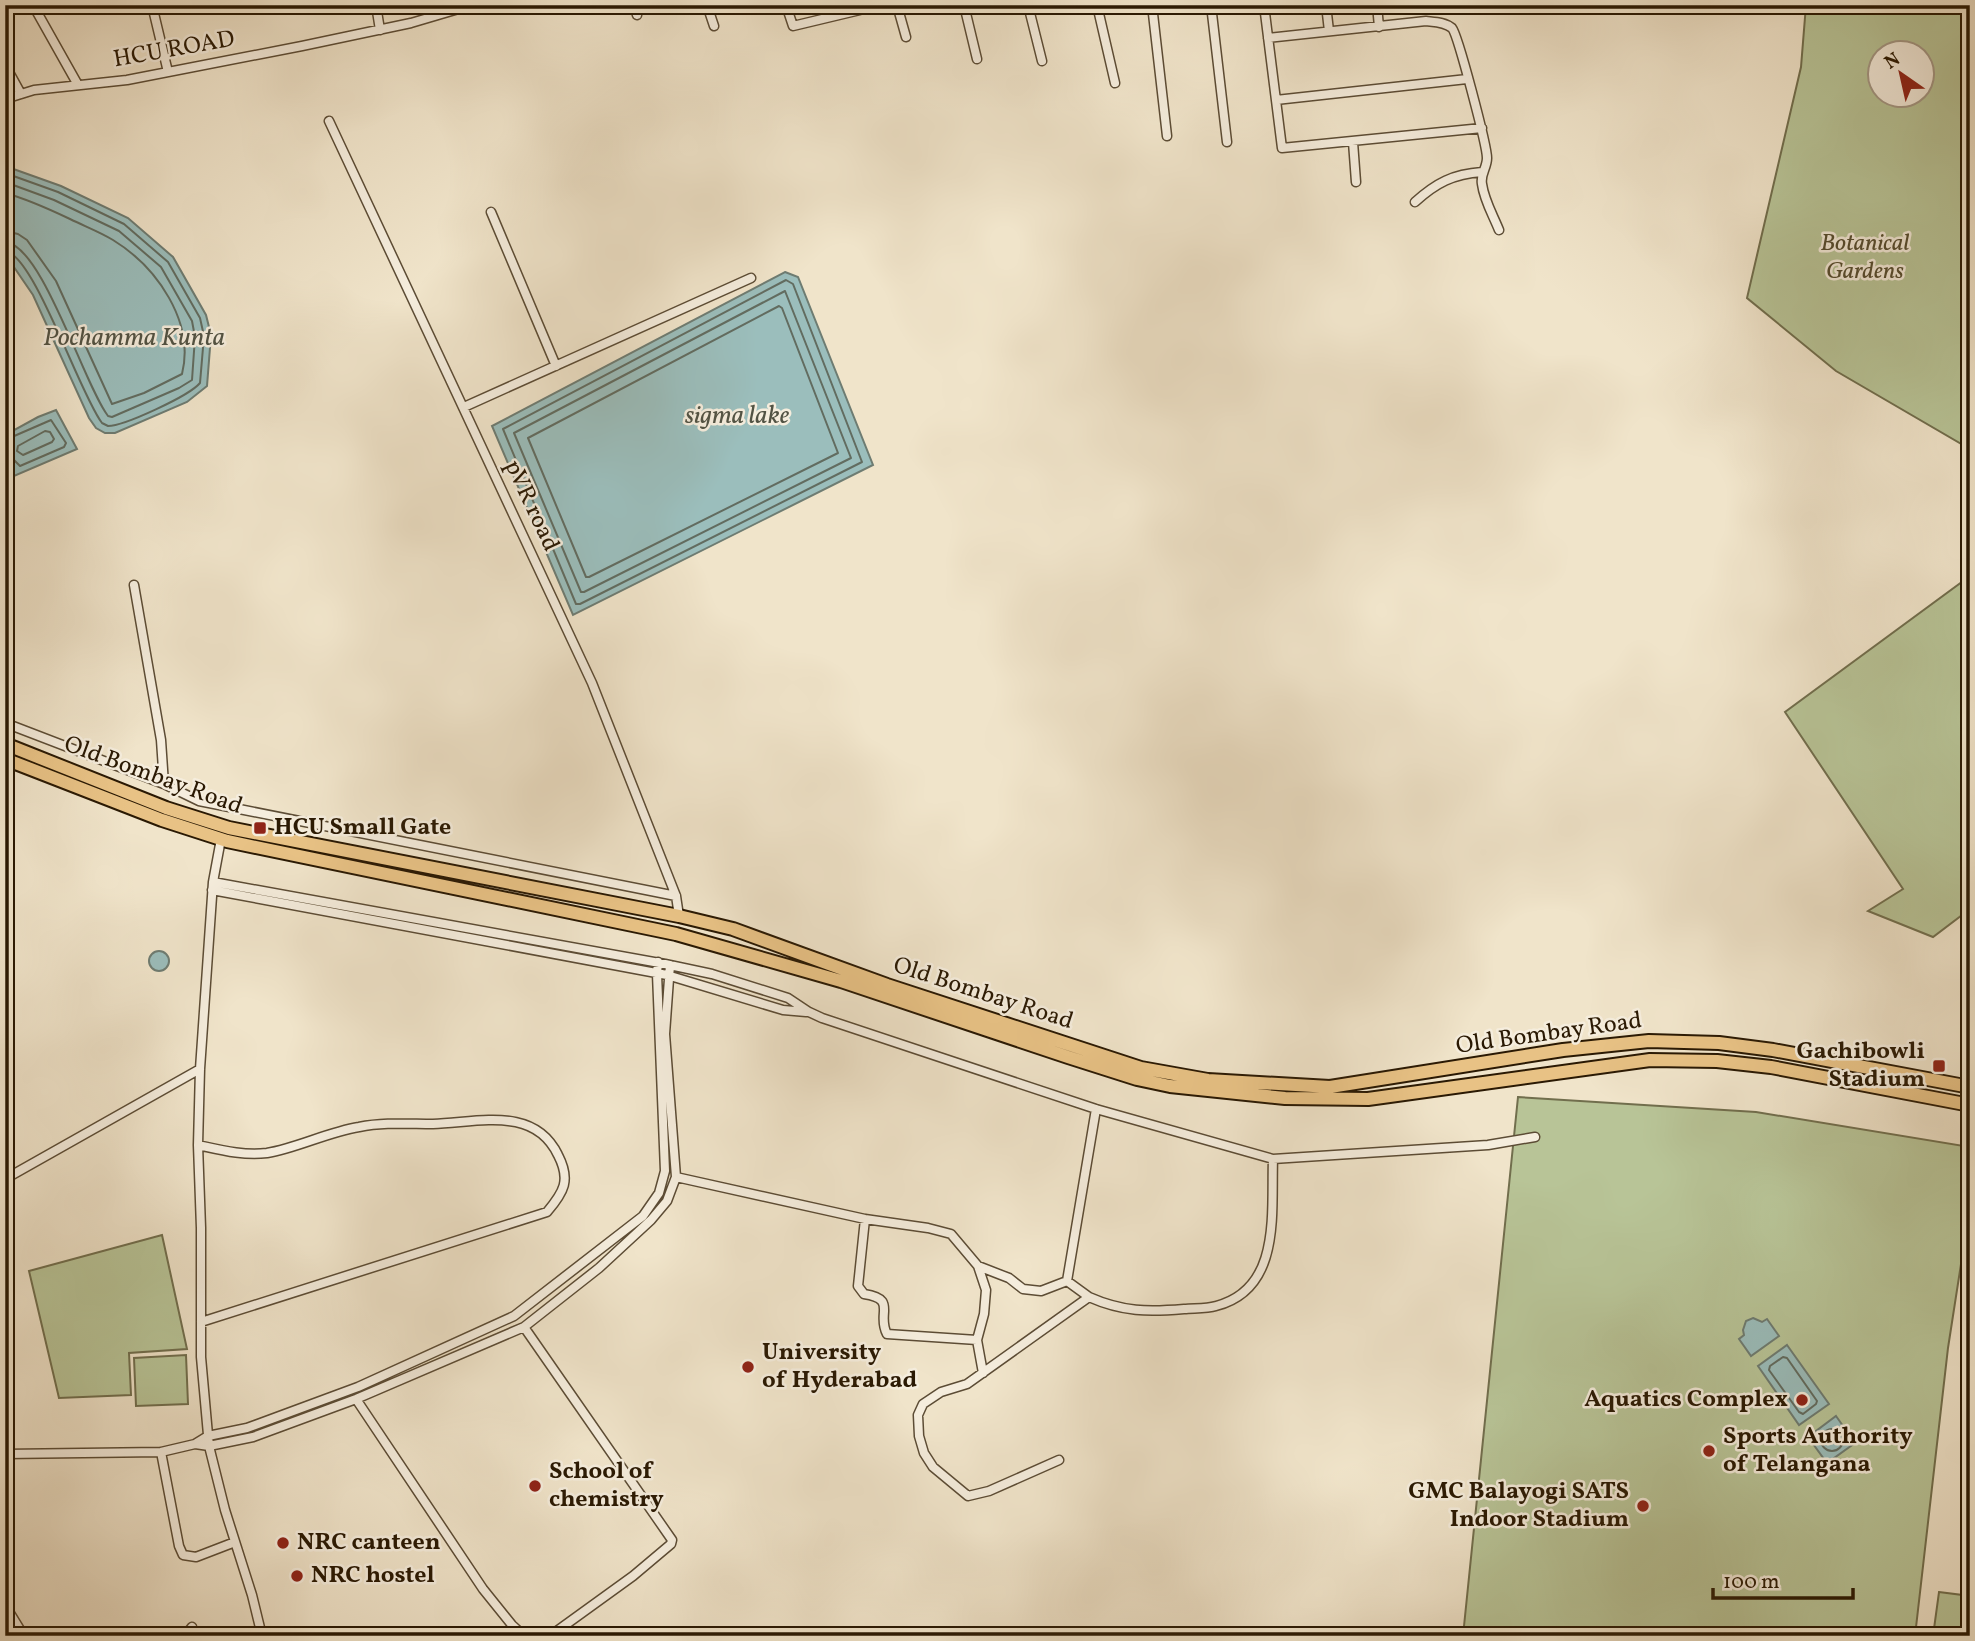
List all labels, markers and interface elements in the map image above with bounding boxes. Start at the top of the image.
street label: HCU ROAD [111,23,237,77]
north arrow [1867,38,1937,108]
text: N [1880,47,1906,76]
park label: Botanical Gardens [1821,227,1909,289]
water label: Pochamma Kunta [43,320,225,356]
water label: sigma lake [685,398,790,434]
street label: pVR road [495,455,567,557]
street label: Old Bombay Road [59,728,247,824]
place label: HCU Small Gate [274,811,451,845]
marker: HCU Small Gate [252,820,268,836]
street label: Old Bombay Road [889,949,1077,1039]
street label: Old Bombay Road [1454,1004,1644,1064]
place label: Gachibowli Stadium [1796,1035,1925,1097]
marker: Gachibowli Stadium [1931,1058,1947,1074]
place label: University of Hyderabad [762,1336,918,1398]
marker: University of Hyderabad [740,1359,756,1375]
place label: Aquatics Complex [1584,1383,1788,1417]
marker: Aquatics Complex [1794,1392,1810,1408]
place label: Sports Authority of Telangana [1723,1420,1913,1482]
marker: Sports Authority of Telangana [1701,1443,1717,1459]
place label: School of chemistry [549,1455,664,1517]
place label: GMC Balayogi SATS Indoor Stadium [1408,1475,1629,1537]
marker: School of chemistry [527,1478,543,1494]
marker: GMC Balayogi SATS Indoor Stadium [1635,1498,1651,1514]
place label: NRC canteen [297,1526,441,1560]
marker: NRC canteen [275,1535,291,1551]
scale bar [1713,1557,1853,1601]
place label: NRC hostel [311,1559,435,1593]
marker: NRC hostel [289,1568,305,1584]
text: 100 m [1723,1568,1780,1597]

